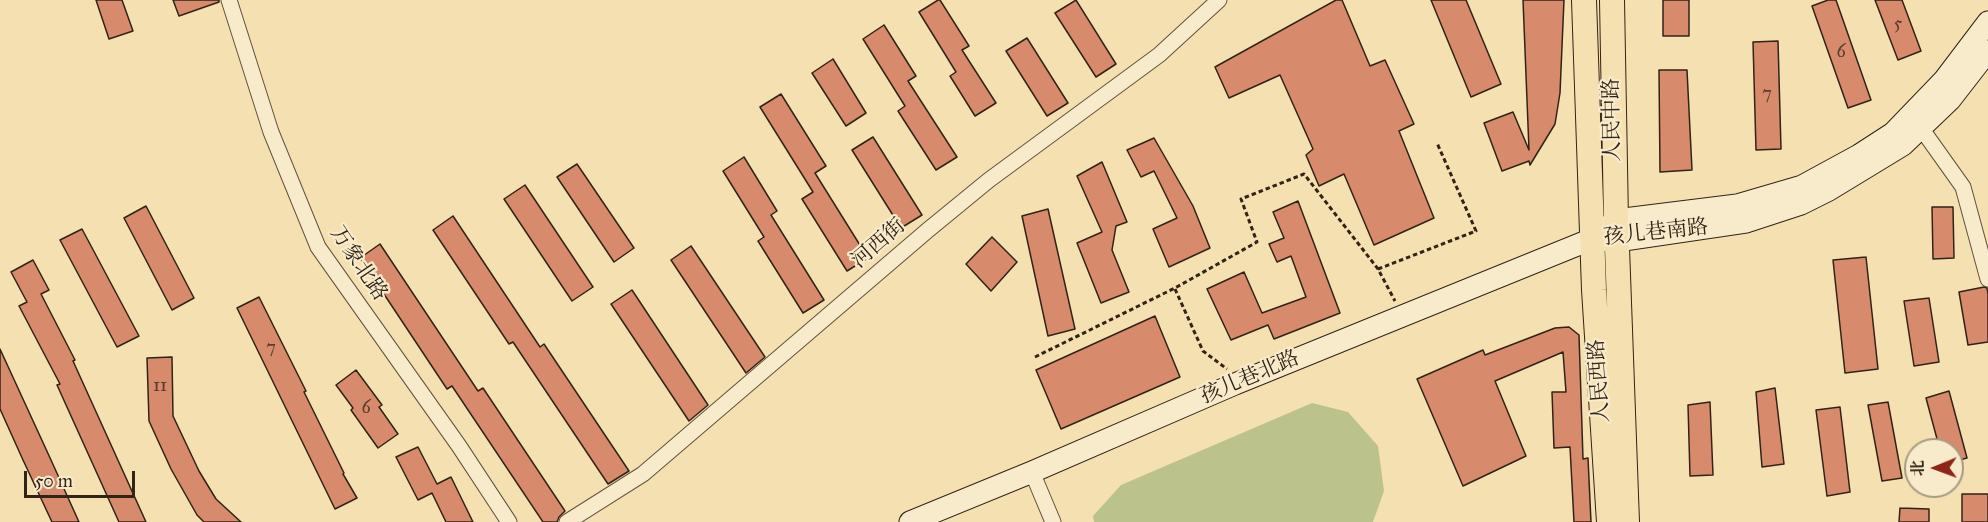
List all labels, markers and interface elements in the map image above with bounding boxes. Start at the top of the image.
house number: 5 [1894,14,1902,36]
house number: 6 [1836,42,1846,64]
street label: 人民中路 [1600,78,1626,162]
house number: 7 [1762,84,1772,106]
street label: 河西街 [847,214,911,274]
street label: 孩儿巷南路 [1602,215,1710,251]
street label: 万象北路 [324,222,392,306]
house number: 7 [266,338,276,360]
street label: 人民西路 [1585,338,1615,424]
street label: 孩儿巷北路 [1197,346,1303,410]
house number: 11 [153,376,167,398]
house number: 6 [361,398,371,420]
north arrow [1904,438,1964,498]
scale bar [27,459,138,497]
text: 北 [1908,460,1927,476]
text: 50 m [35,470,73,492]

